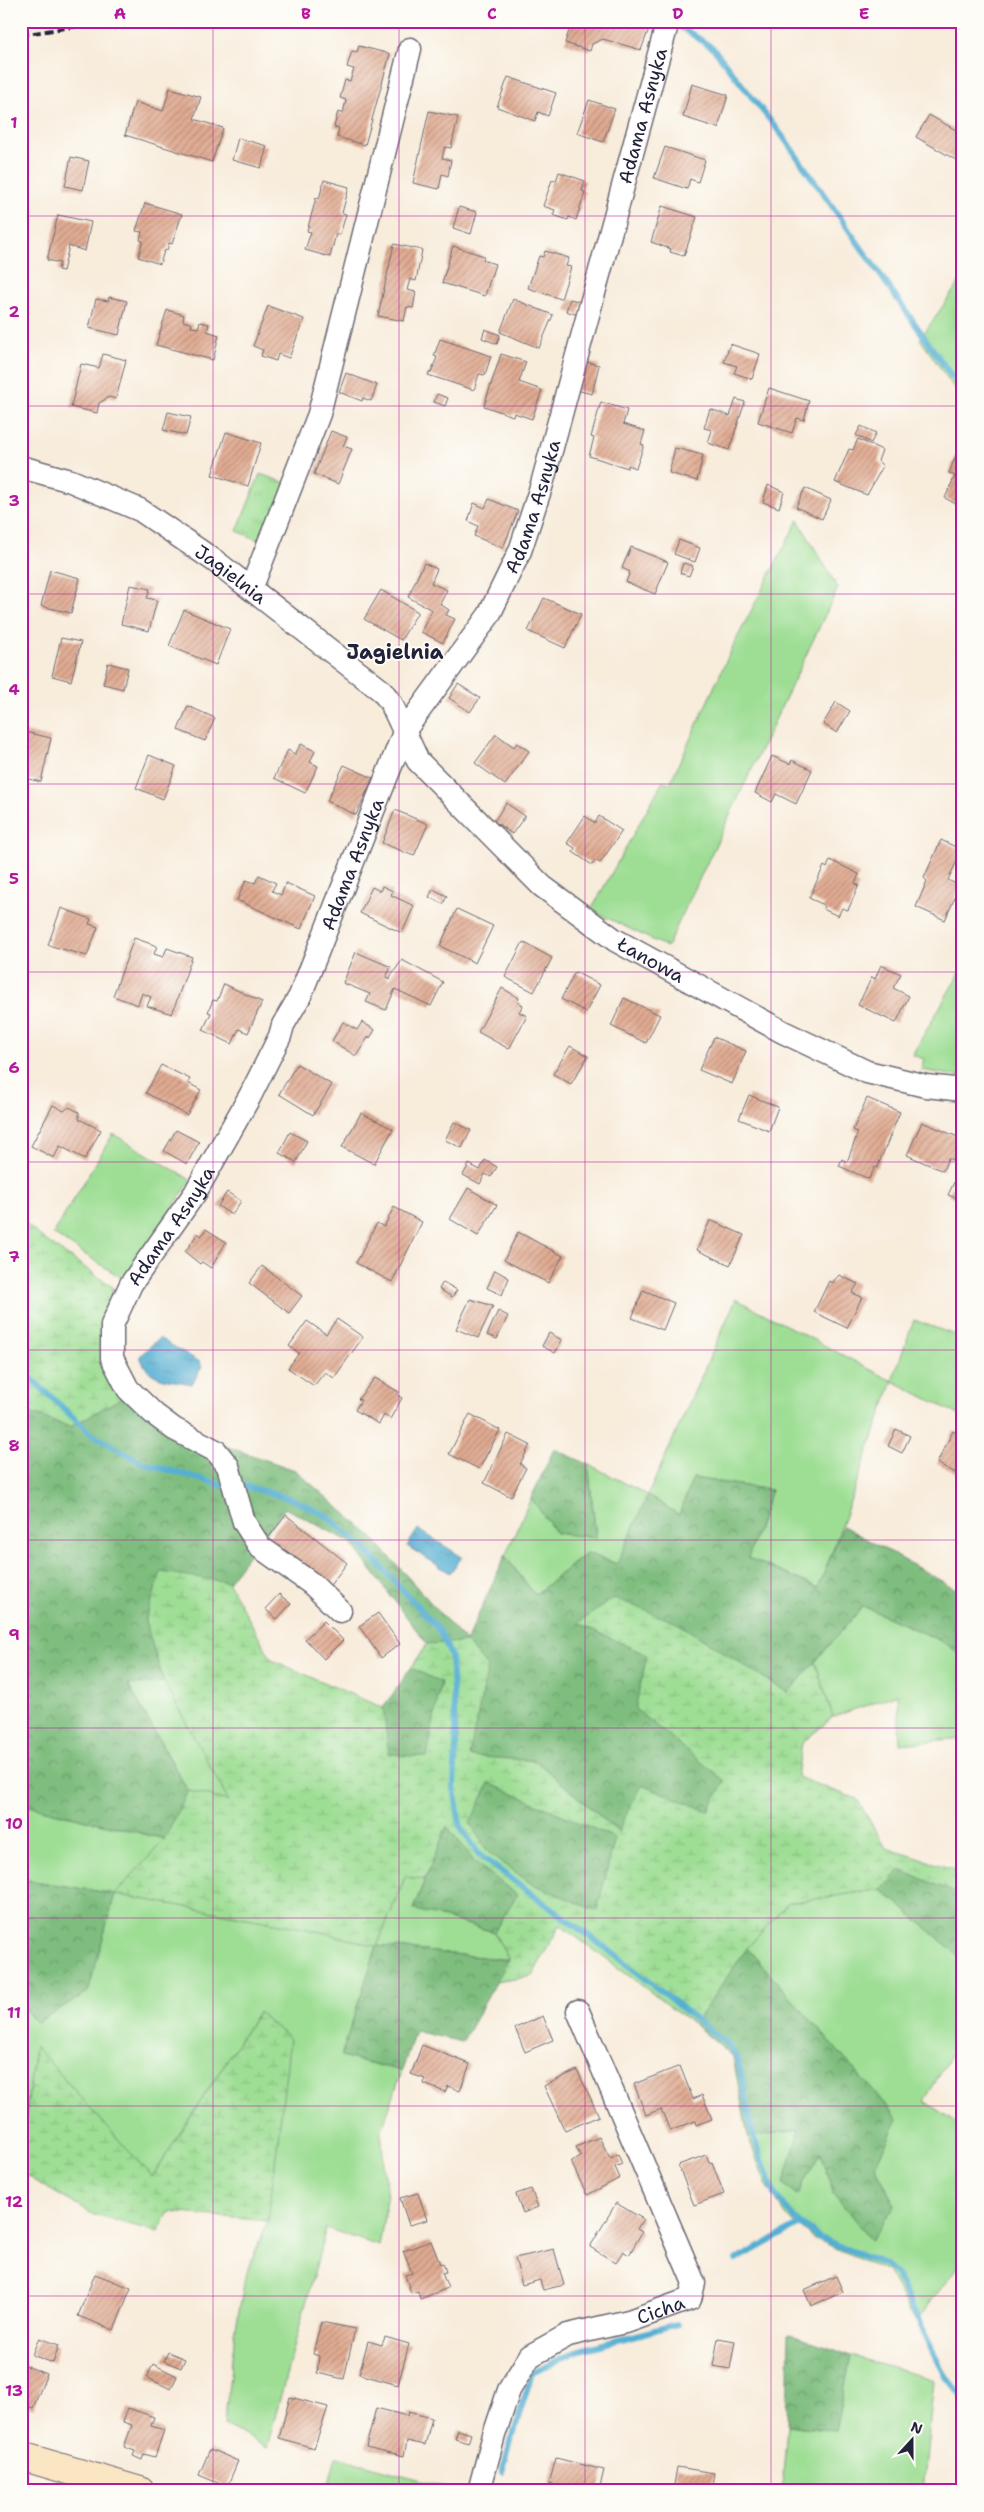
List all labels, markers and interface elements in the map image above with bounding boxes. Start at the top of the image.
text: A [114,3,126,24]
text: B [301,3,311,24]
text: C [487,3,497,24]
text: D [672,3,684,24]
text: E [859,3,869,24]
street label: Adama Asnyka [612,45,673,186]
text: 1 [10,112,18,133]
text: 2 [8,301,20,322]
street label: Adama Asnyka [498,437,566,578]
text: 3 [8,490,20,511]
street label: Jagielnia [190,539,272,609]
district label: Jagielnia [347,639,444,665]
text: 4 [8,679,20,700]
street label: Adama Asnyka [315,794,389,934]
text: 5 [9,868,19,889]
street label: Łanowa [612,931,689,988]
text: 6 [8,1057,20,1078]
street label: Adama Asnyka [121,1161,220,1291]
text: 7 [8,1246,20,1267]
text: 8 [8,1435,20,1456]
text: 9 [8,1624,20,1645]
text: 10 [5,1813,23,1834]
text: 11 [7,2002,21,2023]
text: 12 [5,2191,23,2212]
street label: Cicha [633,2289,688,2330]
text: 13 [5,2380,23,2401]
north arrow [886,2414,936,2464]
text: N [908,2417,925,2438]

